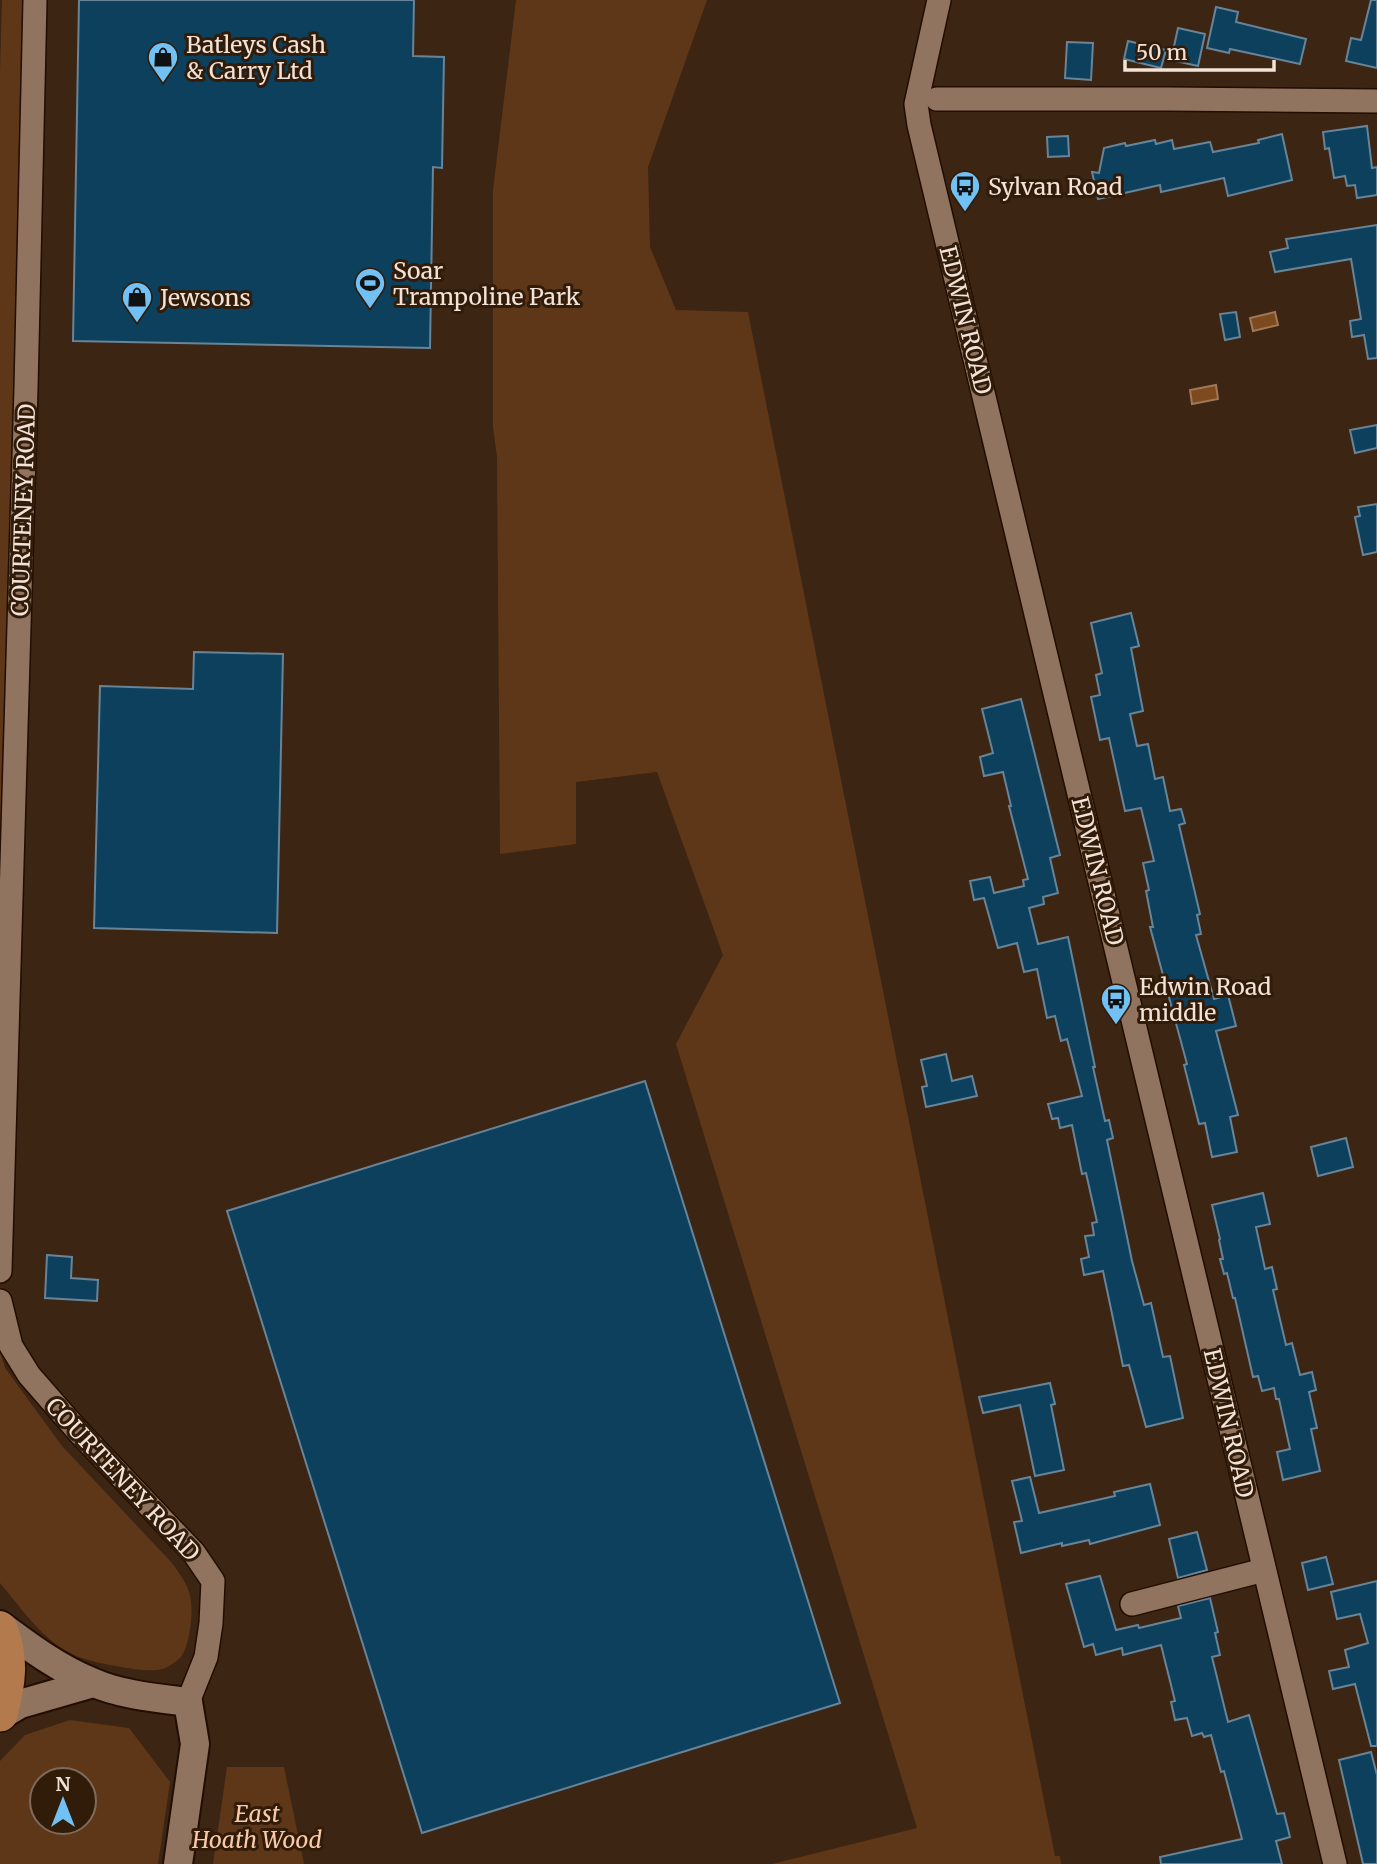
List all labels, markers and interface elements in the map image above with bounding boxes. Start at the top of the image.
scale bar [1125,28,1274,72]
place label: Batleys Cash & Carry Ltd [186,30,326,85]
text: 50 m [1136,39,1187,66]
shop icon: Batleys Cash & Carry Ltd [146,40,180,84]
bus stop icon: Sylvan Road [948,169,982,213]
place label: Sylvan Road [988,172,1123,201]
street label: EDWIN ROAD [934,243,998,397]
place label: Soar Trampoline Park [393,256,581,311]
sports icon: Soar Trampoline Park [353,266,387,310]
shop icon: Jewsons [120,280,154,324]
place label: Jewsons [159,283,251,312]
street label: COURTENEY ROAD [5,403,41,617]
street label: EDWIN ROAD [1066,794,1130,948]
place label: Edwin Road middle [1139,972,1271,1027]
bus stop icon: Edwin Road middle [1099,982,1133,1026]
street label: EDWIN ROAD [1198,1346,1260,1500]
street label: COURTENEY ROAD [40,1391,206,1567]
north arrow [28,1766,98,1836]
text: N [55,1772,71,1796]
park label: East Hoath Wood [191,1799,322,1854]

